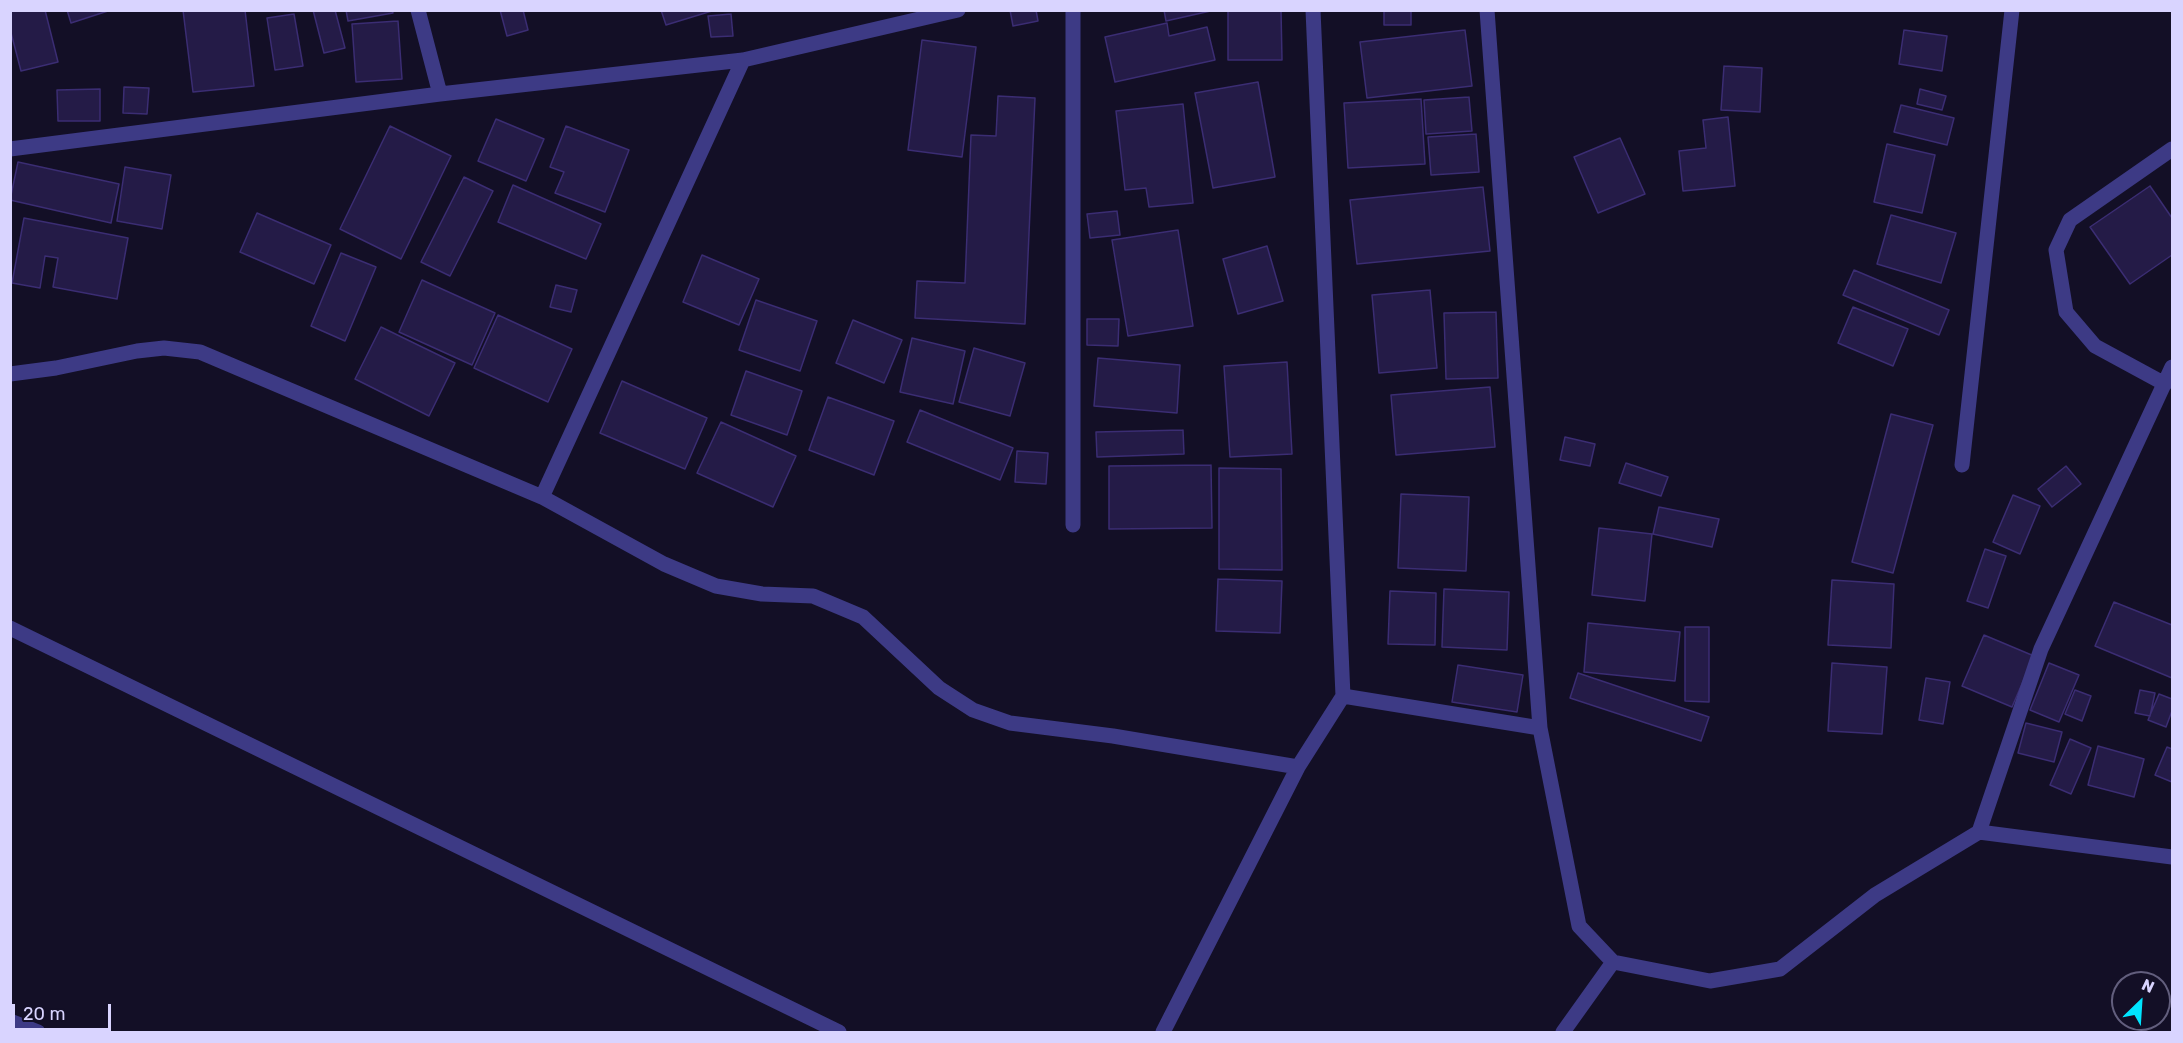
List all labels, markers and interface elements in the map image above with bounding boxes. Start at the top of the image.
north arrow [2111,971,2171,1031]
text: N [2139,975,2157,997]
scale bar [15,992,114,1030]
text: 20 m [23,1003,65,1025]

